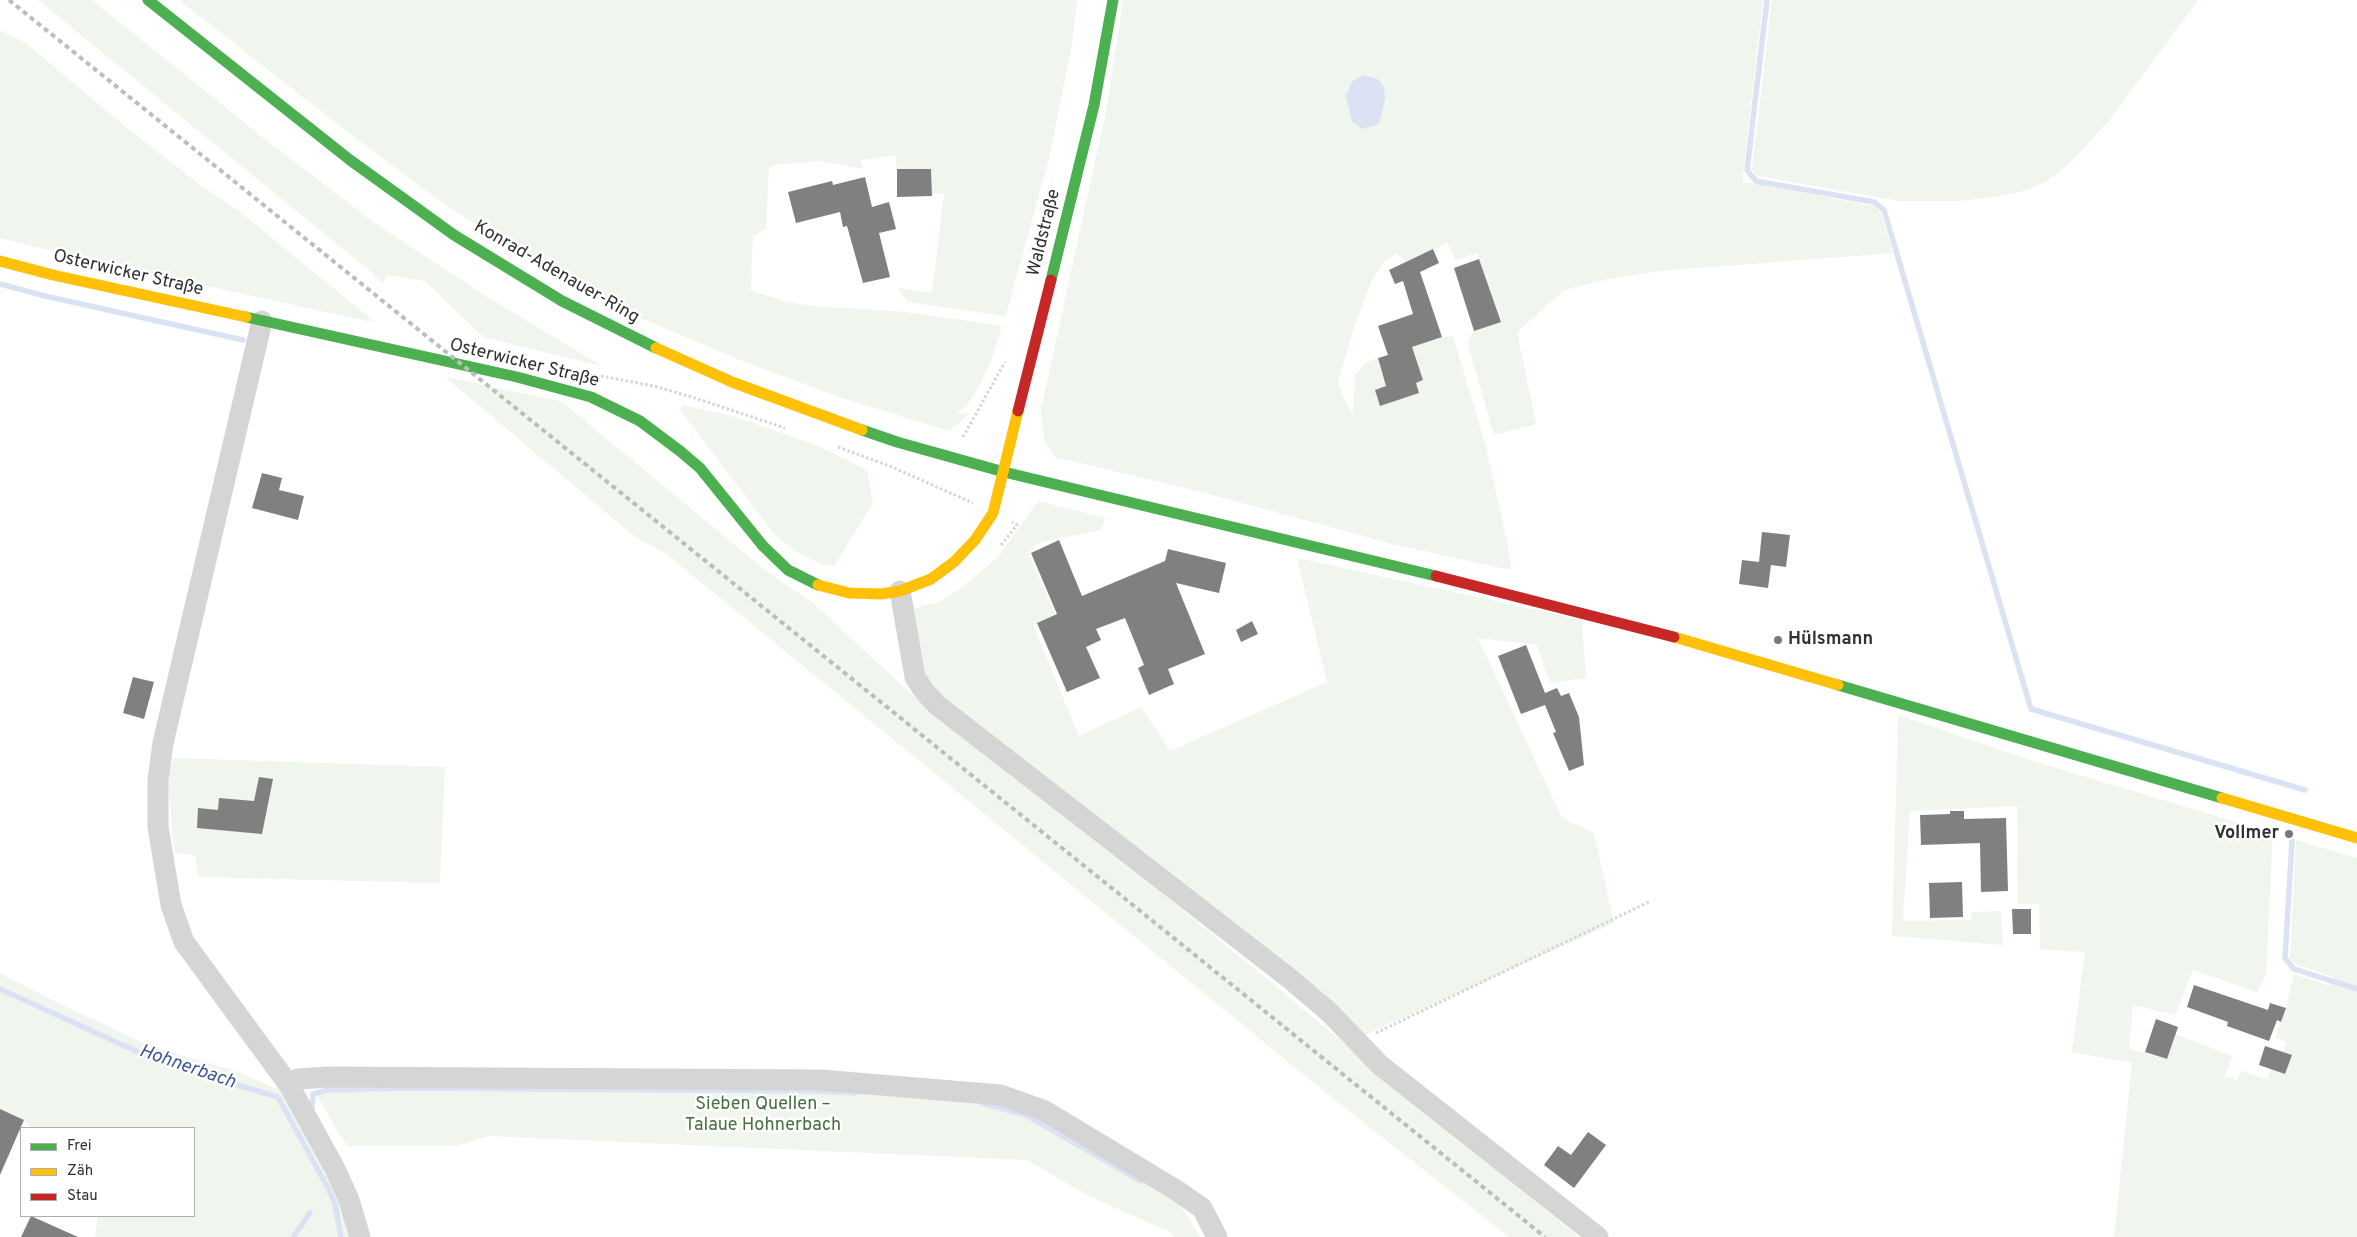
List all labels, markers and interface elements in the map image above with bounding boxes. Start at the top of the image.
street label: Waldstraße [1024,187,1066,279]
street label: Konrad-Adenauer-Ring [469,217,643,329]
street label: Osterwicker Straße [51,246,205,302]
street label: Osterwicker Straße [447,335,601,393]
place label: Hülsmann [1788,629,1873,651]
marker: Hülsmann [1772,634,1784,646]
place label: Vollmer [2214,823,2279,845]
marker: Vollmer [2283,828,2295,840]
water label: Hohnerbach [136,1041,238,1095]
park label: Sieben Quellen – Talaue Hohnerbach [685,1094,841,1136]
legend [20,1127,195,1217]
text: Frei [67,1137,92,1156]
text: Zäh [67,1162,93,1181]
text: Stau [67,1187,98,1206]

